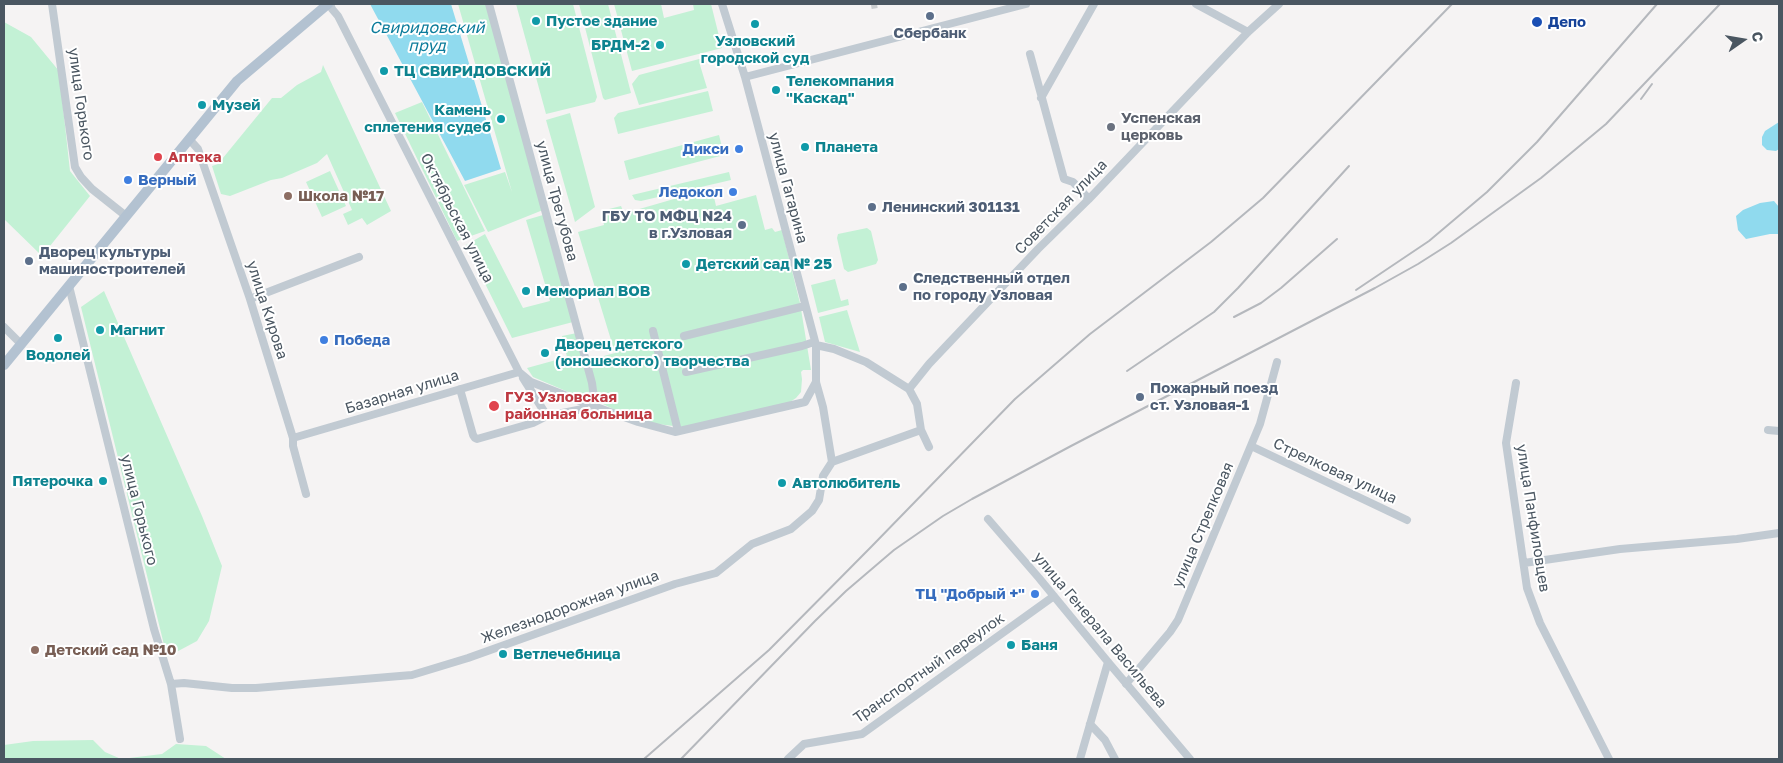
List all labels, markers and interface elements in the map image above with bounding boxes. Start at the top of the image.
marker: Сбербанк [924,10,936,22]
place label: Пустое здание [546,12,657,30]
place label: Депо [1548,13,1586,31]
marker: Пустое здание [530,15,542,27]
marker: Депо [1530,15,1544,29]
north arrow [1718,15,1768,65]
water label: Свиридовский пруд [369,18,485,56]
marker: Узловский городской суд [749,18,761,30]
place label: Сбербанк [893,24,967,42]
text: С [1749,30,1768,43]
place label: Узловский городской суд [701,32,809,67]
place label: БРДМ-2 [591,36,650,54]
marker: БРДМ-2 [654,39,666,51]
street label: улица Горького [64,46,98,162]
place label: ТЦ СВИРИДОВСКИЙ [394,62,551,80]
marker: ТЦ СВИРИДОВСКИЙ [378,65,390,77]
place label: Телекомпания "Каскад" [786,72,894,107]
marker: Телекомпания "Каскад" [770,84,782,96]
place label: Музей [212,96,260,114]
marker: Музей [196,99,208,111]
place label: Камень сплетения судеб [364,101,491,136]
place label: Успенская церковь [1121,109,1201,144]
marker: Камень сплетения судеб [495,113,507,125]
marker: Успенская церковь [1105,121,1117,133]
street label: улица Гагарина [765,131,811,245]
place label: Планета [815,138,878,156]
street label: улица Трегубова [532,139,582,263]
place label: Дикси [682,140,729,158]
marker: Планета [799,141,811,153]
marker: Дикси [733,143,745,155]
place label: Аптека [168,148,221,166]
street label: Октябрьская улица [417,150,497,286]
marker: Аптека [152,151,164,163]
street label: Советская улица [1011,156,1111,258]
place label: Верный [138,171,196,189]
marker: Верный [122,174,134,186]
place label: Ледокол [659,183,723,201]
marker: Ледокол [727,186,739,198]
place label: Школа №17 [298,187,384,205]
marker: Школа №17 [282,190,294,202]
place label: Ленинский 301131 [882,198,1020,216]
marker: Ленинский 301131 [866,201,878,213]
place label: ГБУ ТО МФЦ N24 в г.Узловая [602,207,732,242]
marker: ГБУ ТО МФЦ N24 в г.Узловая [736,219,748,231]
place label: Дворец культуры машиностроителей [39,243,185,278]
marker: Дворец культуры машиностроителей [23,255,35,267]
place label: Детский сад № 25 [696,255,832,273]
street label: улица Кирова [243,258,291,362]
marker: Детский сад № 25 [680,258,692,270]
place label: Следственный отдел по городу Узловая [913,269,1070,304]
marker: Следственный отдел по городу Узловая [897,281,909,293]
place label: Мемориал ВОВ [536,282,650,300]
marker: Мемориал ВОВ [520,285,532,297]
place label: Магнит [110,321,165,339]
marker: Магнит [94,324,106,336]
place label: Победа [334,331,390,349]
marker: Водолей [52,332,64,344]
marker: Победа [318,334,330,346]
place label: Дворец детского (юношеского) творчества [555,335,749,370]
place label: Водолей [26,346,90,364]
marker: Дворец детского (юношеского) творчества [539,347,551,359]
street label: Базарная улица [343,366,461,418]
place label: Пожарный поезд ст. Узловая-1 [1150,379,1278,414]
place label: ГУЗ Узловская районная больница [505,388,652,423]
marker: Пожарный поезд ст. Узловая-1 [1134,391,1146,403]
marker: ГУЗ Узловская районная больница [487,399,501,413]
street label: Стрелковая улица [1270,434,1400,508]
street label: улица Панфиловцев [1512,443,1554,593]
street label: улица Горького [117,453,161,567]
street label: улица Стрелковая [1168,460,1238,590]
place label: Пятерочка [12,472,93,490]
place label: Автолюбитель [792,474,900,492]
marker: Пятерочка [97,475,109,487]
marker: Автолюбитель [776,477,788,489]
street label: улица Генерала Васильева [1029,548,1171,712]
street label: Железнодорожная улица [479,566,661,648]
place label: ТЦ "Добрый +" [915,585,1025,603]
marker: ТЦ "Добрый +" [1029,588,1041,600]
street label: Транспортный переулок [850,609,1008,727]
place label: Баня [1021,636,1058,654]
marker: Баня [1005,639,1017,651]
place label: Детский сад №10 [45,641,177,659]
marker: Детский сад №10 [29,644,41,656]
place label: Ветлечебница [513,645,621,663]
marker: Ветлечебница [497,648,509,660]

